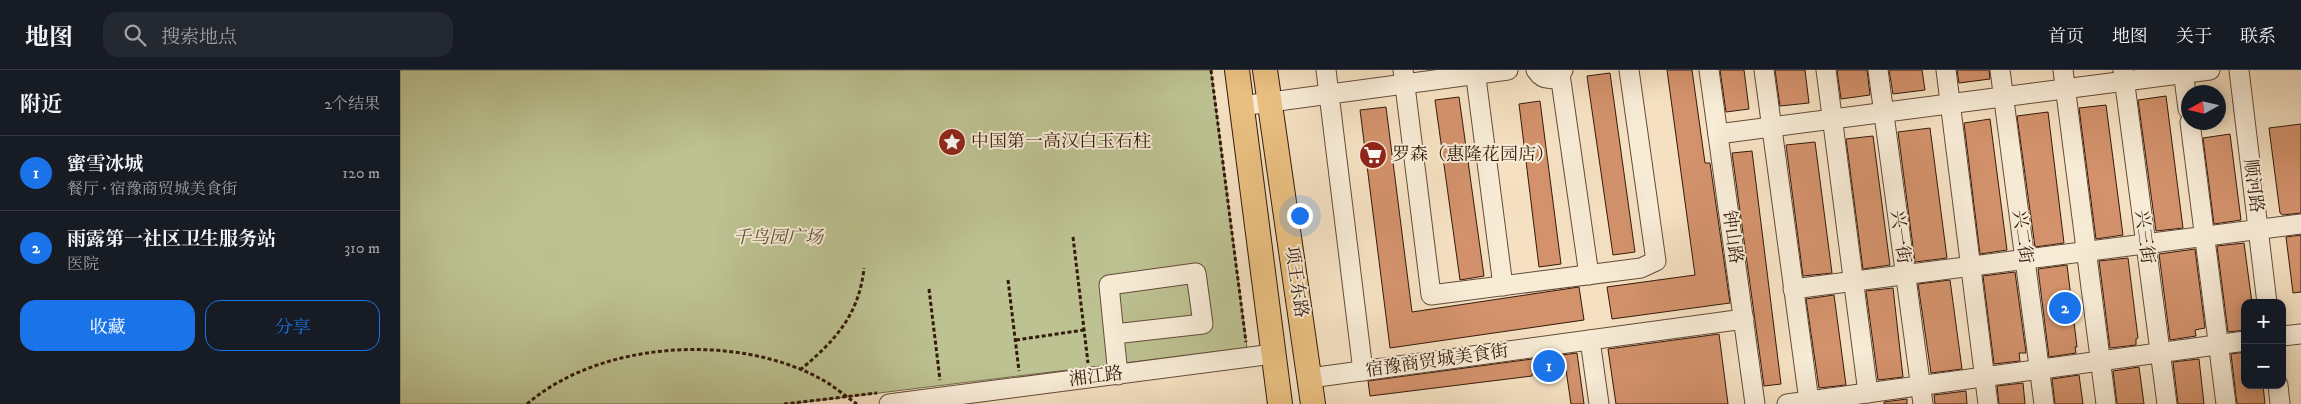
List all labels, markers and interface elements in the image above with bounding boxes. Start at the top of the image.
search box [103,12,453,57]
icon: search [121,21,149,49]
text: 地图 [25,23,73,53]
text: 搜索地点 [161,26,237,49]
text: 首页 [2048,26,2084,48]
text: 地图 [2112,26,2148,48]
text: 关于 [2176,26,2212,48]
text: 联系 [2240,26,2276,48]
north arrow [2181,85,2226,130]
text: 附近 [20,92,62,118]
text: 2个结果 [324,94,380,114]
place icon: 中国第一高汉白玉石柱 [937,127,967,157]
place label: 中国第一高汉白玉石柱 [971,131,1151,153]
supermarket icon: 罗森（惠隆花园店） [1358,140,1388,170]
place label: 罗森（惠隆花园店） [1392,144,1554,166]
text: 蜜雪冰城 [67,153,143,176]
street label: 顺河路 [2239,158,2267,214]
text: 1 [33,163,39,183]
text: 120 m [342,163,380,183]
text: 餐厅 · 宿豫商贸城美食街 [67,179,238,199]
your location [1287,203,1313,229]
street label: 钟山路 [1717,209,1747,265]
street label: 兴一街 [1885,209,1915,265]
street label: 兴二街 [2007,209,2037,265]
street label: 兴三街 [2130,209,2158,265]
park label: 千鸟园广场 [733,227,825,249]
text: 雨露第一社区卫生服务站 [67,228,276,251]
text: 2 [32,238,40,258]
text: 310 m [344,238,380,258]
street label: 项王东路 [1280,245,1312,319]
text: 医院 [67,254,99,274]
pin: 2 [2049,289,2081,327]
map controls [2241,299,2286,389]
button: + [2241,299,2286,344]
button: 收藏 [20,300,195,351]
button: 分享 [205,300,380,351]
street label: 宿豫商贸城美食街 [1364,340,1510,382]
button: − [2241,344,2286,389]
pin: 1 [1533,347,1565,385]
street label: 湘江路 [1068,363,1124,391]

